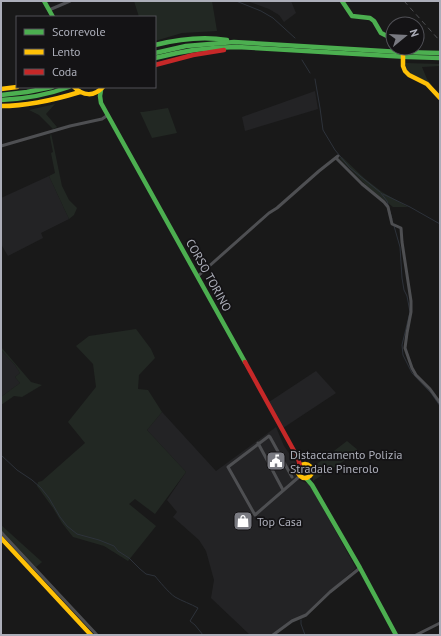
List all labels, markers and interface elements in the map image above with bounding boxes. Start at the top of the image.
legend [16,16,156,88]
north arrow [385,16,425,56]
text: Scorrevole [52,24,106,39]
text: N [407,27,422,39]
text: Lento [52,44,81,59]
text: Coda [52,64,77,79]
street label: CORSO TORINO [183,236,235,314]
place label: Distaccamento Polizia Stradale Pinerolo [290,447,403,476]
public building icon: Distaccamento Polizia Stradale Pinerolo [265,450,287,472]
shop icon: Top Casa [232,510,254,532]
place label: Top Casa [257,514,302,529]

